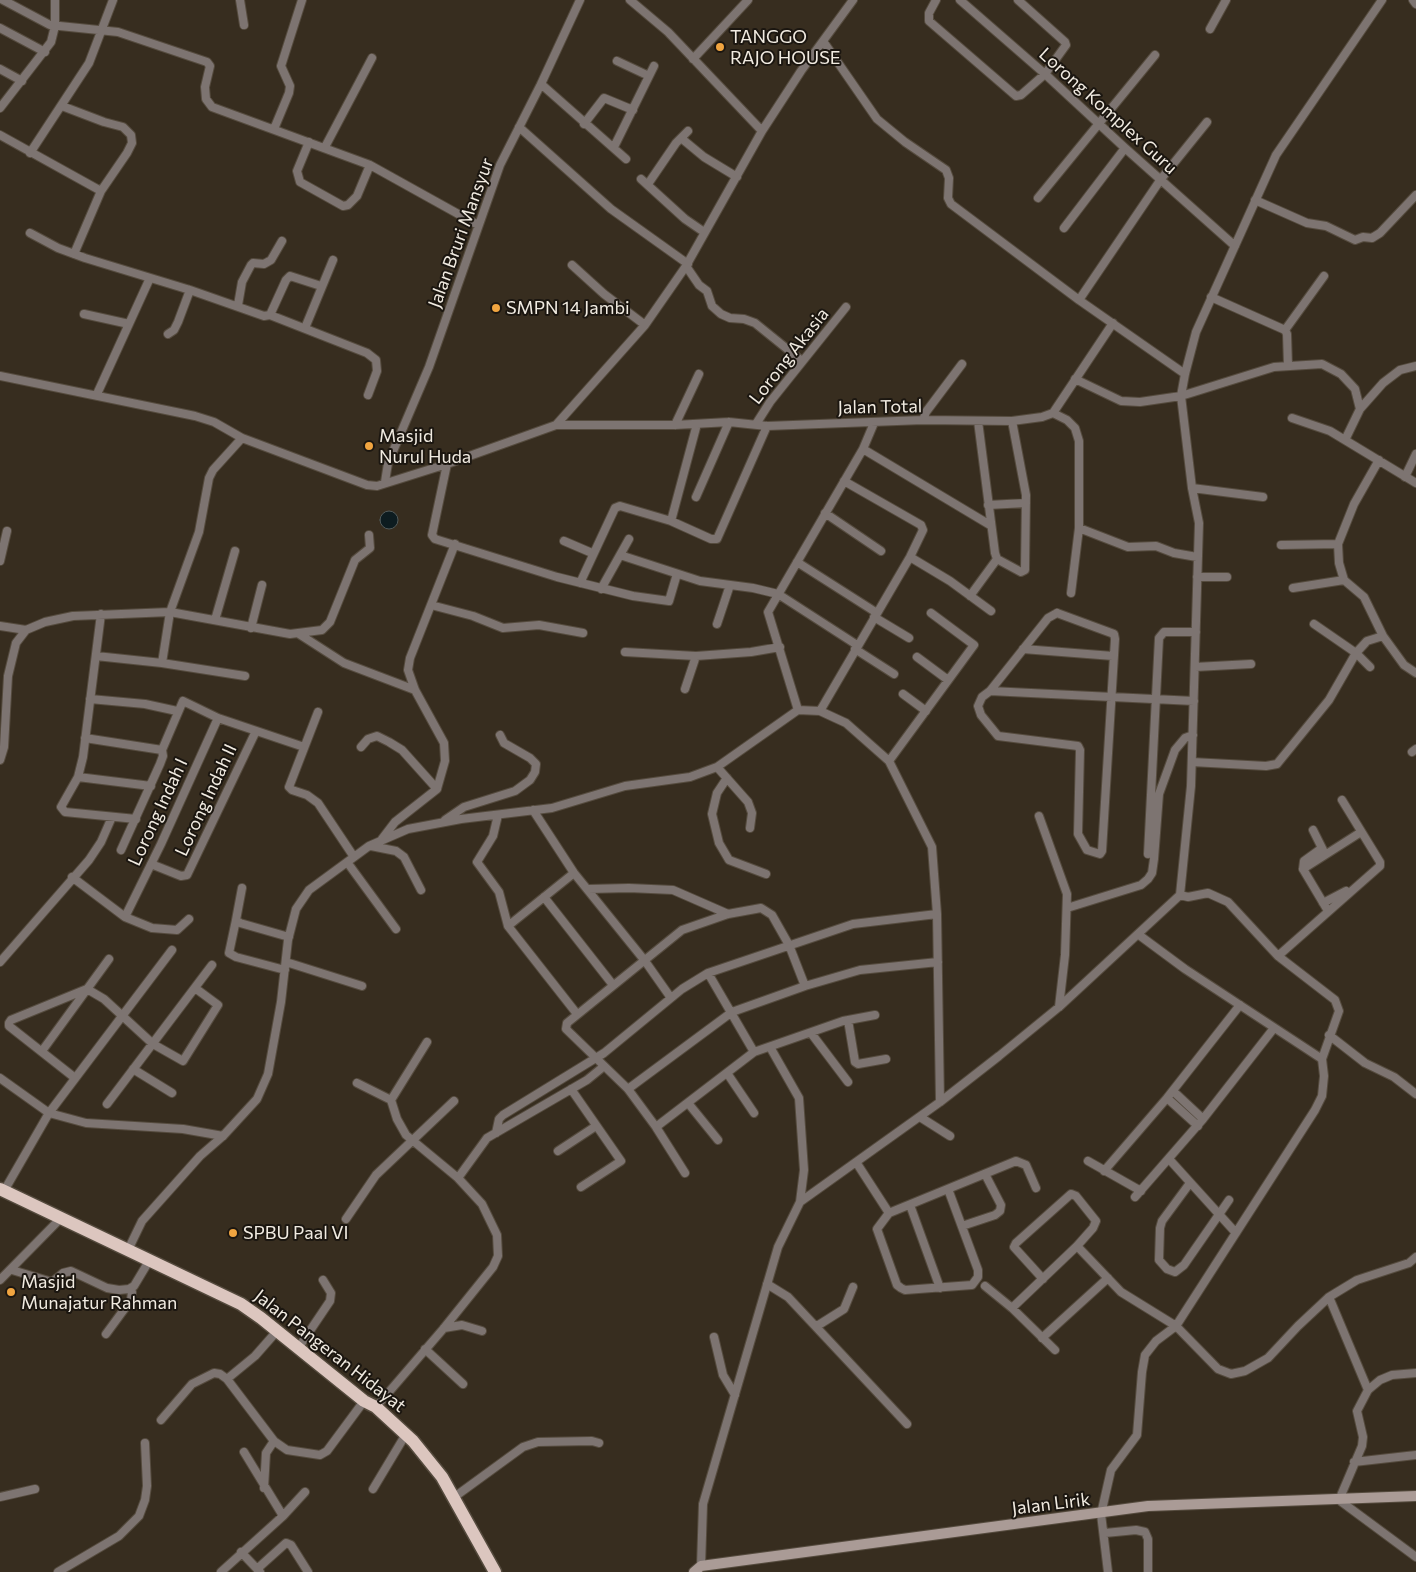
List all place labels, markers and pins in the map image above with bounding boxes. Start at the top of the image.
place label: TANGGO RAJO HOUSE [730,26,840,68]
marker: TANGGO RAJO HOUSE [714,41,726,53]
place label: SMPN 14 Jambi [506,297,630,319]
marker: SMPN 14 Jambi [490,302,502,314]
place label: Masjid Nurul Huda [379,425,471,468]
marker: Masjid Nurul Huda [363,440,375,452]
place label: SPBU Paal VI [243,1222,349,1244]
marker: SPBU Paal VI [227,1227,239,1239]
place label: Masjid Munajatur Rahman [21,1271,177,1314]
marker: Masjid Munajatur Rahman [5,1286,17,1298]

